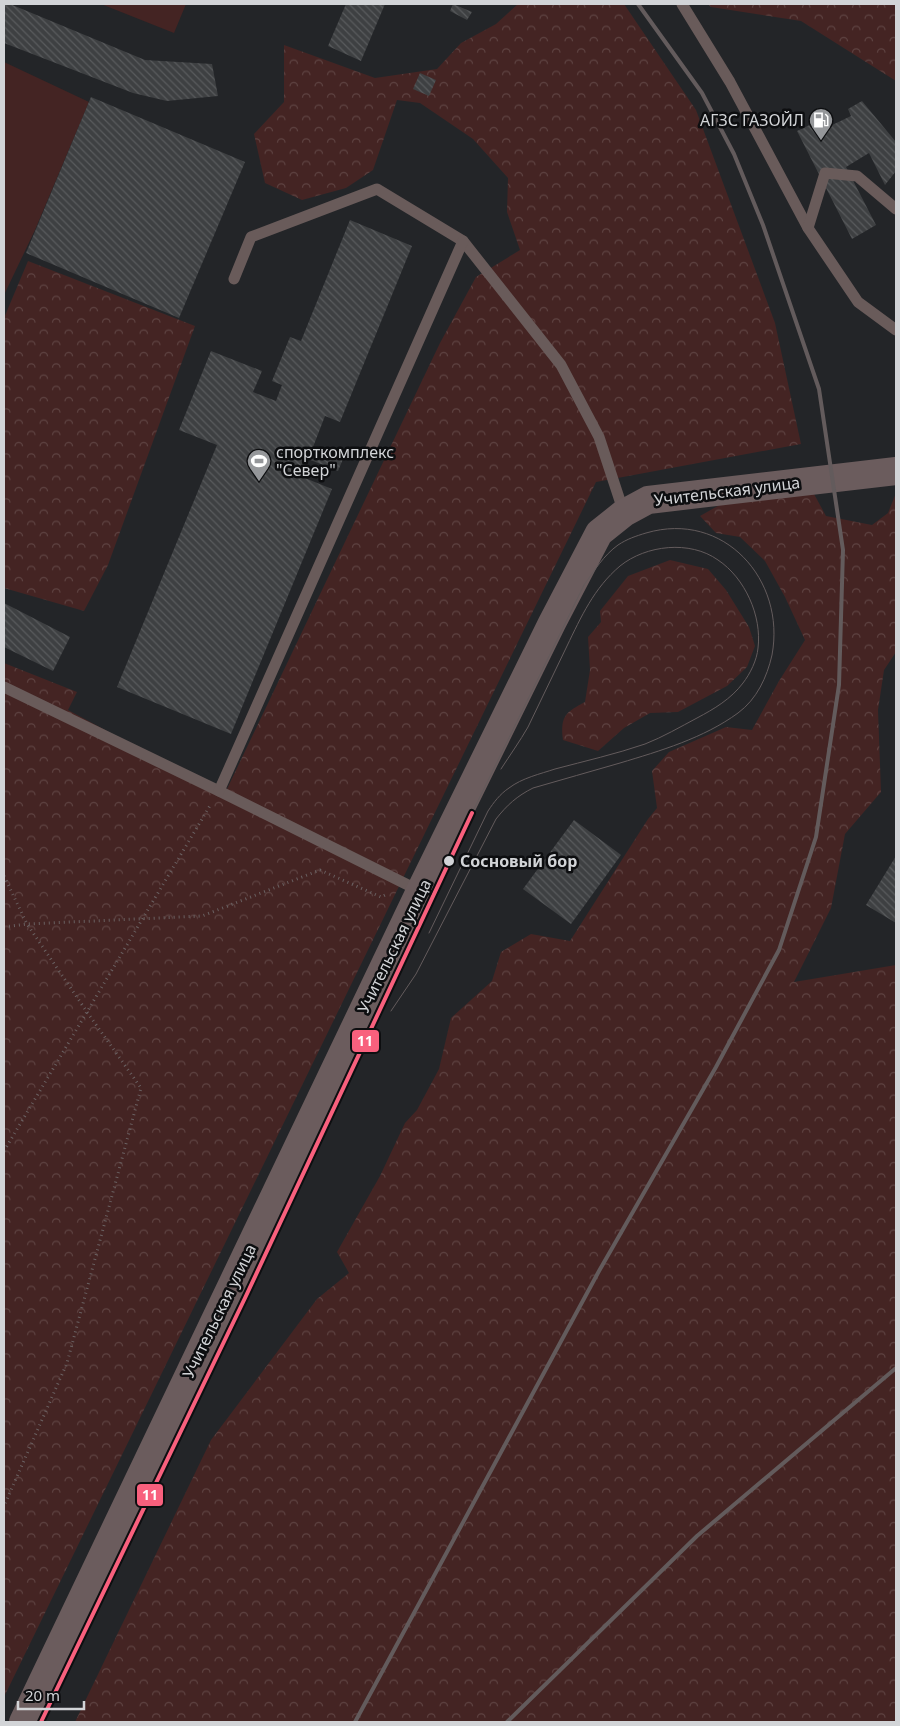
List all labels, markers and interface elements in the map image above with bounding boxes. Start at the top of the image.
fuel station icon: АГЗС ГАЗОЙЛ [808,107,834,141]
place label: АГЗС ГАЗОЙЛ [700,109,804,131]
place label: спорткомплекс "Север" [276,441,394,481]
sports icon: спорткомплекс "Север" [246,448,272,482]
street label: Учительская улица [653,471,801,511]
place label: Сосновый бор [460,850,577,872]
marker: Сосновый бор [442,854,456,868]
street label: Учительская улица [352,875,436,1017]
line badge: 11 [351,1029,380,1053]
text: 11 [357,1031,373,1050]
street label: Учительская улица [177,1240,261,1382]
line badge: 11 [136,1483,164,1507]
text: 11 [142,1485,158,1504]
scale bar [18,1678,84,1710]
text: 20 m [25,1685,60,1705]

